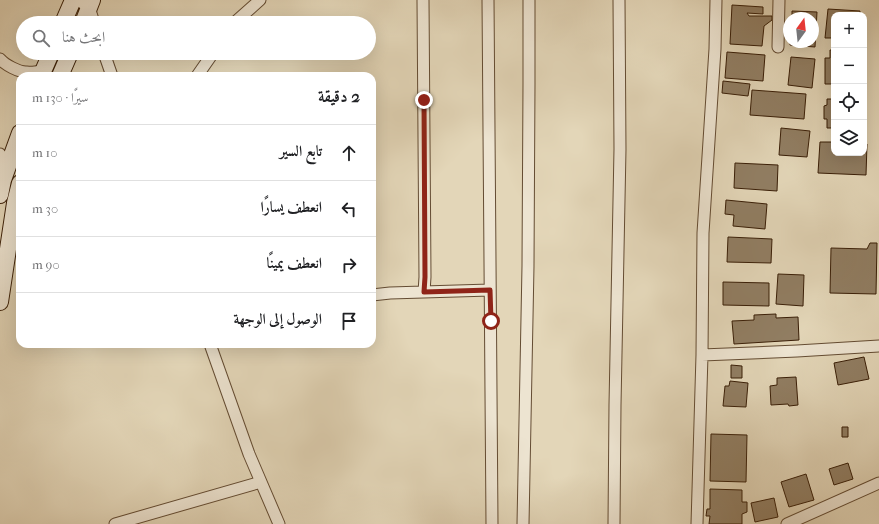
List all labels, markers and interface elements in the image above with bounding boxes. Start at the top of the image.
north arrow [783,12,819,48]
map controls [831,12,867,156]
button: + [831,12,867,48]
search box [16,16,376,60]
icon: search [30,27,52,49]
text: ابحث هنا [62,28,105,46]
button: − [831,48,867,84]
button: locate [831,84,867,120]
text: 2 دقيقة [318,86,360,106]
text: سيرًا · 130 m [32,90,88,105]
route end [415,91,433,109]
button: layers [831,120,867,156]
text: تابع السير [280,142,322,160]
icon: ahead [338,142,360,164]
text: 10 m [32,145,57,160]
text: انعطف يسارًا [261,198,322,216]
icon: left [338,198,360,220]
text: 30 m [32,201,58,216]
text: انعطف يمينًا [267,254,322,272]
icon: right [338,254,360,276]
text: 90 m [32,257,60,272]
text: الوصول إلى الوجهة [233,310,322,328]
icon: arrive [338,310,360,332]
route start [482,312,500,330]

